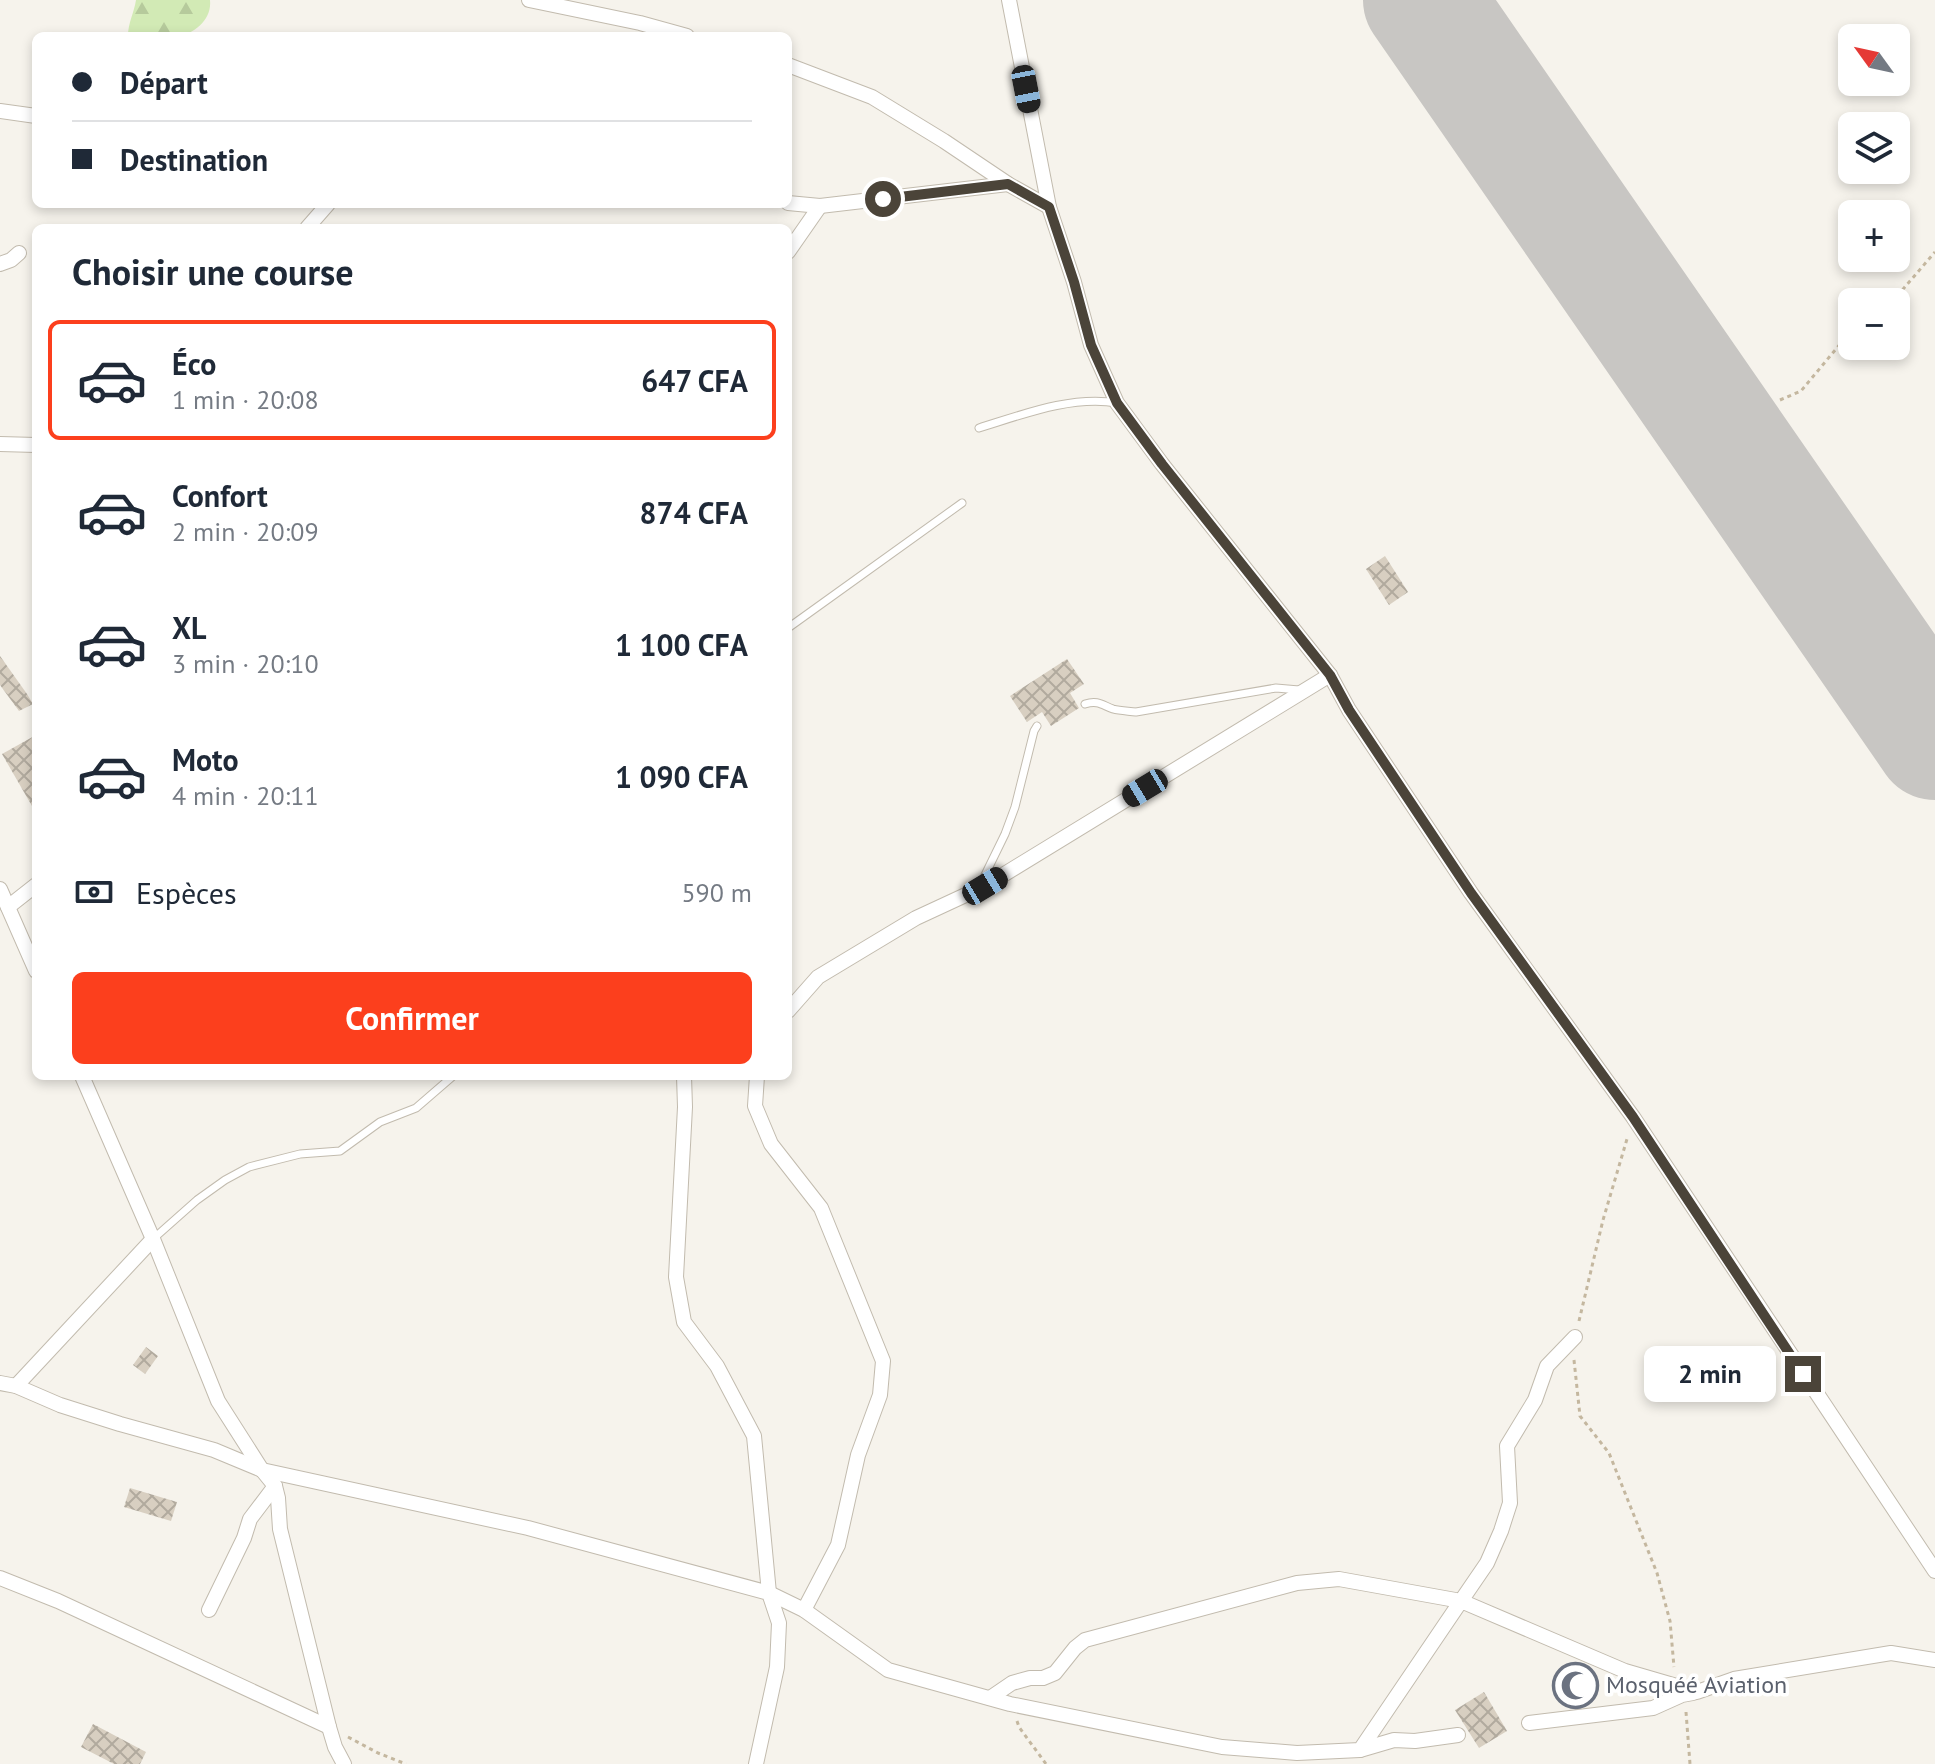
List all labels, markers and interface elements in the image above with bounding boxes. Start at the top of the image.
north arrow [1838,24,1910,96]
map controls [1838,24,1910,360]
text: Départ [120,63,208,102]
car [1010,63,1042,115]
button: layers [1838,112,1910,184]
text: Destination [120,140,268,179]
route start [865,181,901,217]
button: + [1838,200,1910,272]
text: Choisir une course [72,248,354,295]
button: − [1838,288,1910,360]
icon: car [76,344,148,416]
text: Éco [172,344,216,383]
text: 647 CFA [641,361,748,400]
text: 1 min · 20:08 [172,383,319,416]
icon: car [76,476,148,548]
text: Confort [172,476,268,515]
text: 874 CFA [640,493,748,532]
text: 2 min · 20:09 [172,515,319,548]
icon: car [76,608,148,680]
text: XL [172,608,206,647]
text: 1 100 CFA [615,625,748,664]
text: 3 min · 20:10 [172,647,319,680]
icon: car [76,740,148,812]
text: Moto [172,740,239,779]
text: 1 090 CFA [615,757,748,796]
car [1118,765,1172,811]
text: 4 min · 20:11 [172,779,319,812]
car [958,863,1012,909]
icon: cash [72,870,116,914]
text: Espèces [136,873,237,912]
text: 590 m [681,876,752,909]
button: Confirmer [72,972,752,1064]
callout: 2 min [1643,1346,1775,1402]
route end [1785,1356,1821,1392]
text: 2 min [1678,1357,1742,1390]
mosque icon: Mosquéé Aviation [1551,1661,1599,1709]
place label: Mosquéé Aviation [1606,1669,1787,1700]

